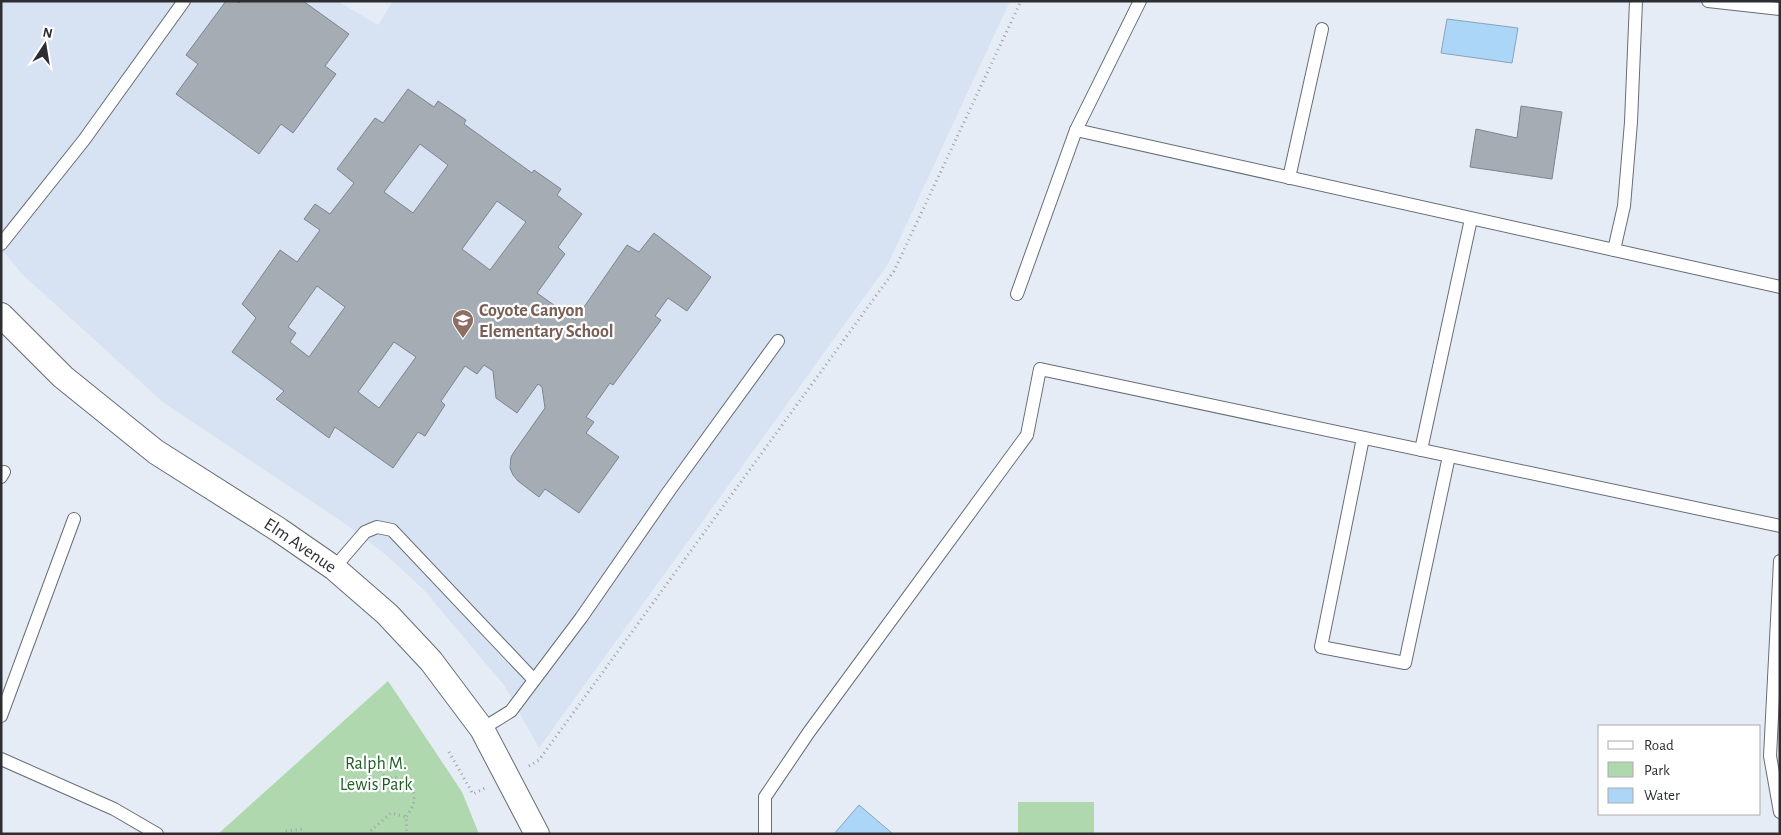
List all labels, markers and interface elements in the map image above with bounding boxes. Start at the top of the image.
north arrow [20,20,70,70]
text: N [41,25,54,41]
place label: Coyote Canyon Elementary School [479,302,614,341]
school or university icon: Coyote Canyon Elementary School [451,308,475,339]
street label: Elm Avenue [261,515,339,577]
legend [1598,725,1761,815]
text: Road [1644,738,1674,753]
park label: Ralph M. Lewis Park [340,755,413,794]
text: Park [1644,763,1670,778]
text: Water [1644,788,1680,803]

